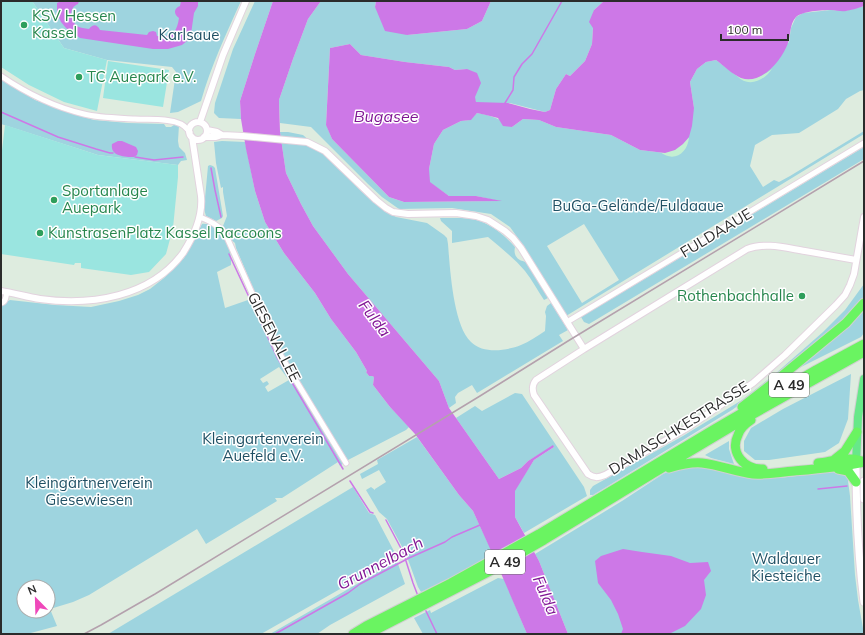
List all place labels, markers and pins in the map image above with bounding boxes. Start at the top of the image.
place label: KSV Hessen Kassel [32,6,116,42]
marker: KSV Hessen Kassel [19,20,29,30]
place label: TC Auepark e.V. [87,67,196,86]
marker: TC Auepark e.V. [74,72,84,82]
place label: Sportanlage Auepark [62,181,148,217]
marker: Sportanlage Auepark [49,195,59,205]
place label: KunstrasenPlatz Kassel Raccoons [48,223,282,242]
marker: KunstrasenPlatz Kassel Raccoons [35,228,45,238]
place label: Rothenbachhalle [677,286,794,305]
marker: Rothenbachhalle [797,291,807,301]

